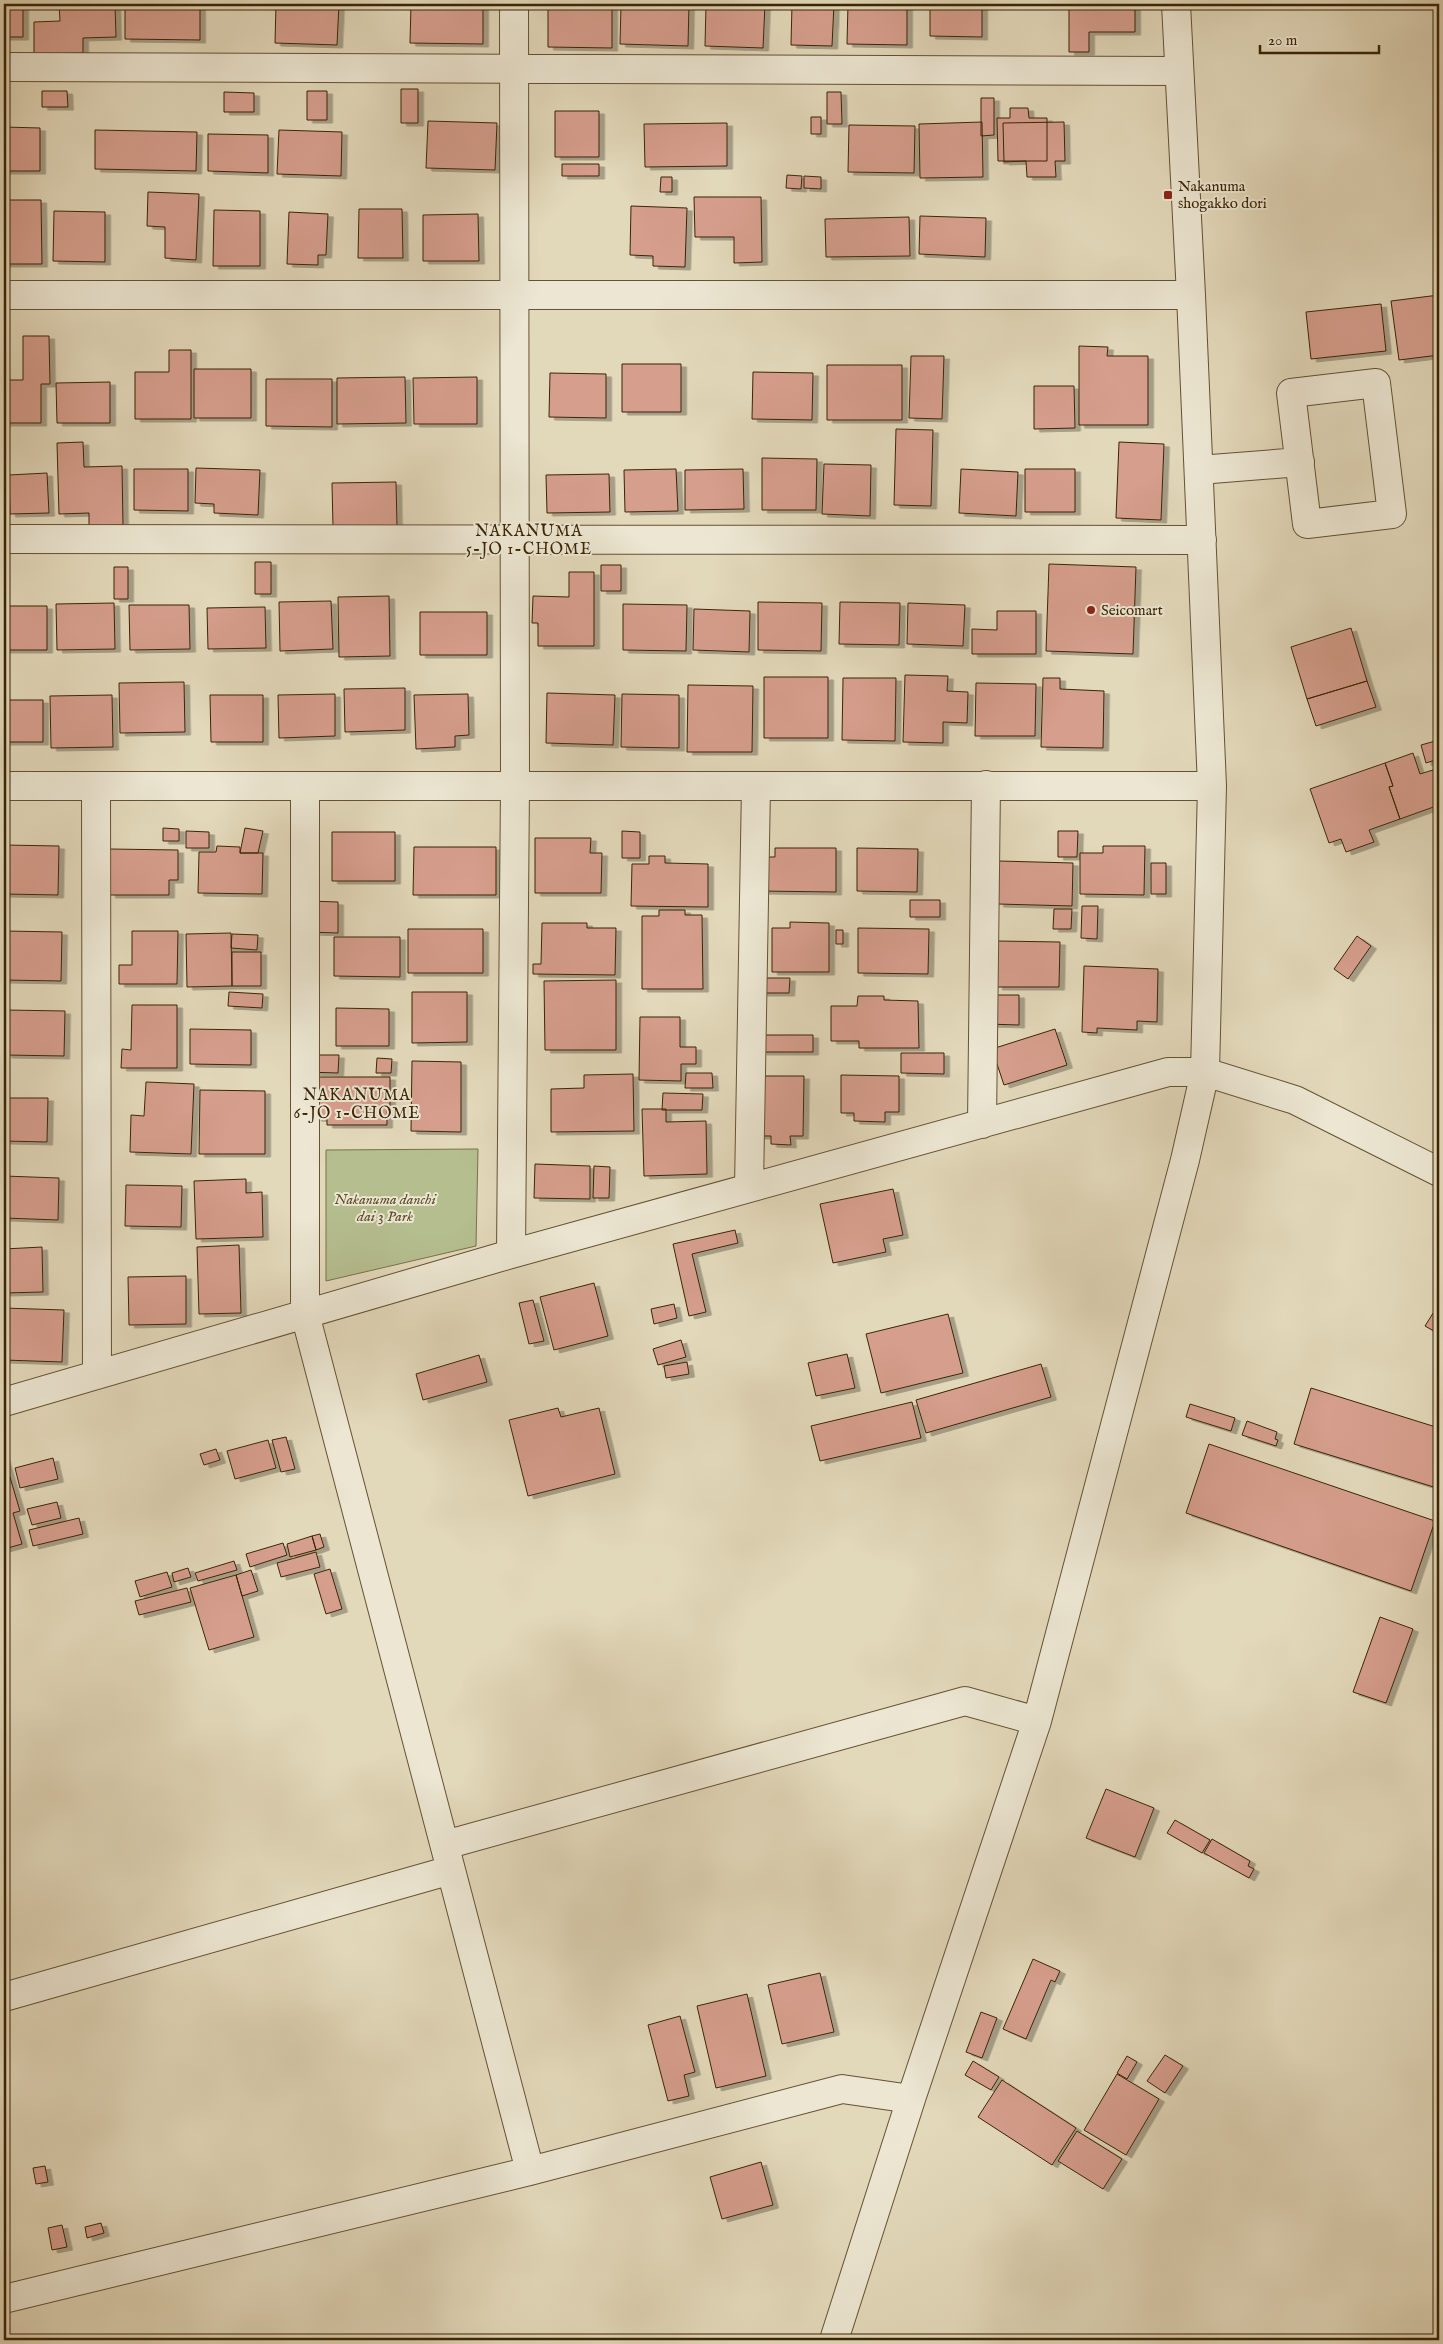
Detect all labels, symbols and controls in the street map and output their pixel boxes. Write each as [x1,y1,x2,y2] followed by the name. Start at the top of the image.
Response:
[1260,22,1379,54] scale bar
[1268,31,1298,50] text: 20 m
[1178,177,1267,213] place label: Nakanuma shogakko dori
[1162,189,1174,201] marker: Nakanuma shogakko dori
[466,522,592,560] district label: NAKANUMA 5-JO 1-CHOME
[1101,601,1163,620] place label: Seicomart
[1085,604,1097,616] marker: Seicomart
[294,1086,420,1124] district label: NAKANUMA 6-JO 1-CHOME
[334,1190,437,1226] park label: Nakanuma danchi dai 3 Park

